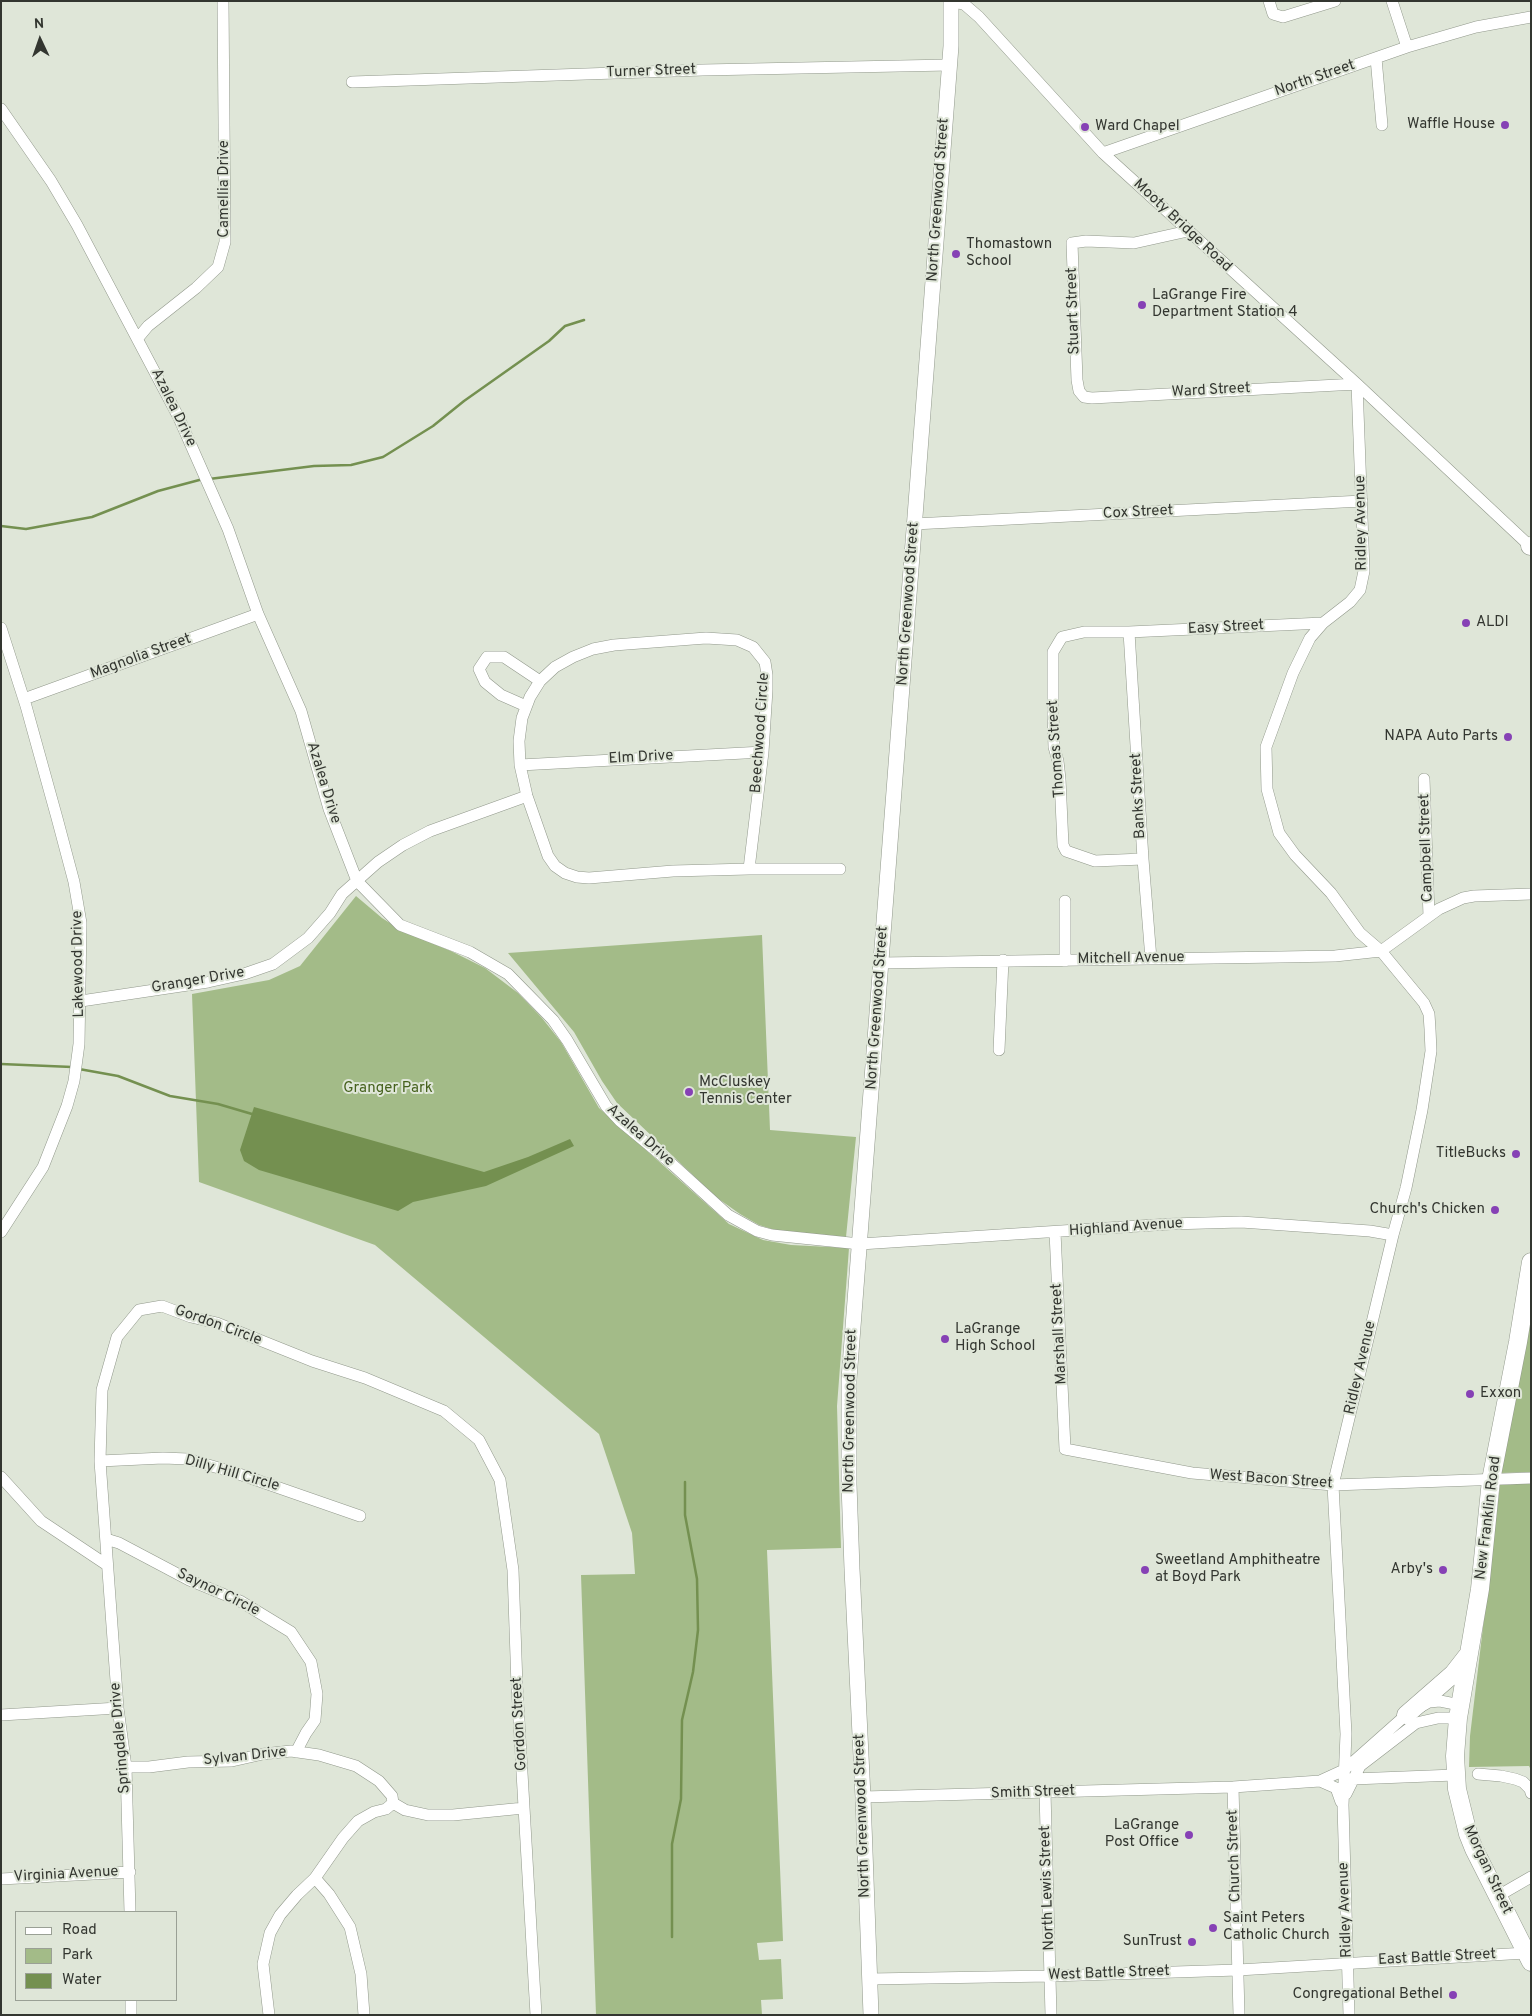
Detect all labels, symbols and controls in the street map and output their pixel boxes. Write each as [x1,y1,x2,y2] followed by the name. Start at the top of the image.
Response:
[15,15,65,65] north arrow
[34,16,45,33] text: N
[1273,57,1357,101] street label: North Street
[606,61,696,83] street label: Turner Street
[1407,116,1495,134] place label: Waffle House
[924,118,954,282] street label: North Greenwood Street
[1095,118,1180,136] place label: Ward Chapel
[1499,119,1511,131] marker: Waffle House
[1079,121,1091,133] marker: Ward Chapel
[216,140,234,238] street label: Camellia Drive
[1129,176,1235,276] street label: Mooty Bridge Road
[966,236,1052,271] place label: Thomastown School
[950,248,962,260] marker: Thomastown School
[1063,267,1085,355] street label: Stuart Street
[1152,287,1298,322] place label: LaGrange Fire Department Station 4
[1136,299,1148,311] marker: LaGrange Fire Department Station 4
[146,366,200,450] street label: Azalea Drive
[1171,380,1251,402] street label: Ward Street
[1352,475,1372,571] street label: Ridley Avenue
[1102,502,1174,524] street label: Cox Street
[894,522,924,686] street label: North Greenwood Street
[1476,614,1509,632] place label: ALDI
[1187,617,1265,639] street label: Easy Street
[1460,617,1472,629] marker: ALDI
[88,630,194,684] street label: Magnolia Street
[748,672,774,794] street label: Beechwood Circle
[1045,699,1069,799] street label: Thomas Street
[1384,728,1498,746] place label: NAPA Auto Parts
[1502,731,1514,743] marker: NAPA Auto Parts
[302,740,344,826] street label: Azalea Drive
[608,747,674,769] street label: Elm Drive
[1128,753,1150,839] street label: Banks Street
[1416,793,1438,903] street label: Campbell Street
[69,910,89,1018] street label: Lakewood Drive
[863,926,893,1090] street label: North Greenwood Street
[1077,949,1185,969] street label: Mitchell Avenue
[150,964,246,998] street label: Granger Drive
[699,1074,792,1109] place label: McCluskey Tennis Center
[343,1080,433,1098] park label: Granger Park
[683,1086,695,1098] marker: McCluskey Tennis Center
[603,1101,677,1171] street label: Azalea Drive
[1436,1145,1506,1163] place label: TitleBucks
[1510,1148,1522,1160] marker: TitleBucks
[1369,1201,1485,1219] place label: Church's Chicken
[1489,1204,1501,1216] marker: Church's Chicken
[1069,1215,1183,1241] street label: Highland Avenue
[1048,1283,1072,1385] street label: Marshall Street
[172,1302,264,1350] street label: Gordon Circle
[1341,1319,1381,1417] street label: Ridley Avenue
[955,1321,1036,1356] place label: LaGrange High School
[841,1329,861,1493] street label: North Greenwood Street
[939,1333,951,1345] marker: LaGrange High School
[1480,1385,1521,1403] place label: Exxon
[1464,1388,1476,1400] marker: Exxon
[183,1452,281,1496] street label: Dilly Hill Circle
[1472,1455,1506,1581] street label: New Franklin Road
[1209,1467,1333,1493] street label: West Bacon Street
[1155,1552,1320,1587] place label: Sweetland Amphitheatre at Boyd Park
[1391,1561,1433,1579] place label: Arby's
[1139,1564,1151,1576] marker: Sweetland Amphitheatre at Boyd Park
[1437,1564,1449,1576] marker: Arby's
[174,1565,262,1621] street label: Saynor Circle
[509,1677,531,1771] street label: Gordon Street
[107,1682,135,1794] street label: Springdale Drive
[851,1734,875,1898] street label: North Greenwood Street
[203,1744,287,1770] street label: Sylvan Drive
[991,1783,1075,1803] street label: Smith Street
[1224,1809,1246,1903] street label: Church Street
[1105,1817,1179,1852] place label: LaGrange Post Office
[1459,1823,1515,1917] street label: Morgan Street
[1037,1825,1059,1951] street label: North Lewis Street
[1183,1829,1195,1841] marker: LaGrange Post Office
[1335,1862,1357,1958] street label: Ridley Avenue
[13,1863,119,1887] street label: Virginia Avenue
[1223,1910,1330,1945] place label: Saint Peters Catholic Church
[15,1911,178,2001] legend
[62,1921,97,1940] text: Road
[1207,1922,1219,1934] marker: Saint Peters Catholic Church
[1123,1933,1182,1951] place label: SunTrust
[1186,1936,1198,1948] marker: SunTrust
[62,1946,93,1965] text: Park
[1378,1946,1496,1970] street label: East Battle Street
[1048,1963,1170,1985] street label: West Battle Street
[62,1971,101,1990] text: Water
[1292,1986,1443,2004] place label: Congregational Bethel
[1447,1989,1459,2001] marker: Congregational Bethel

